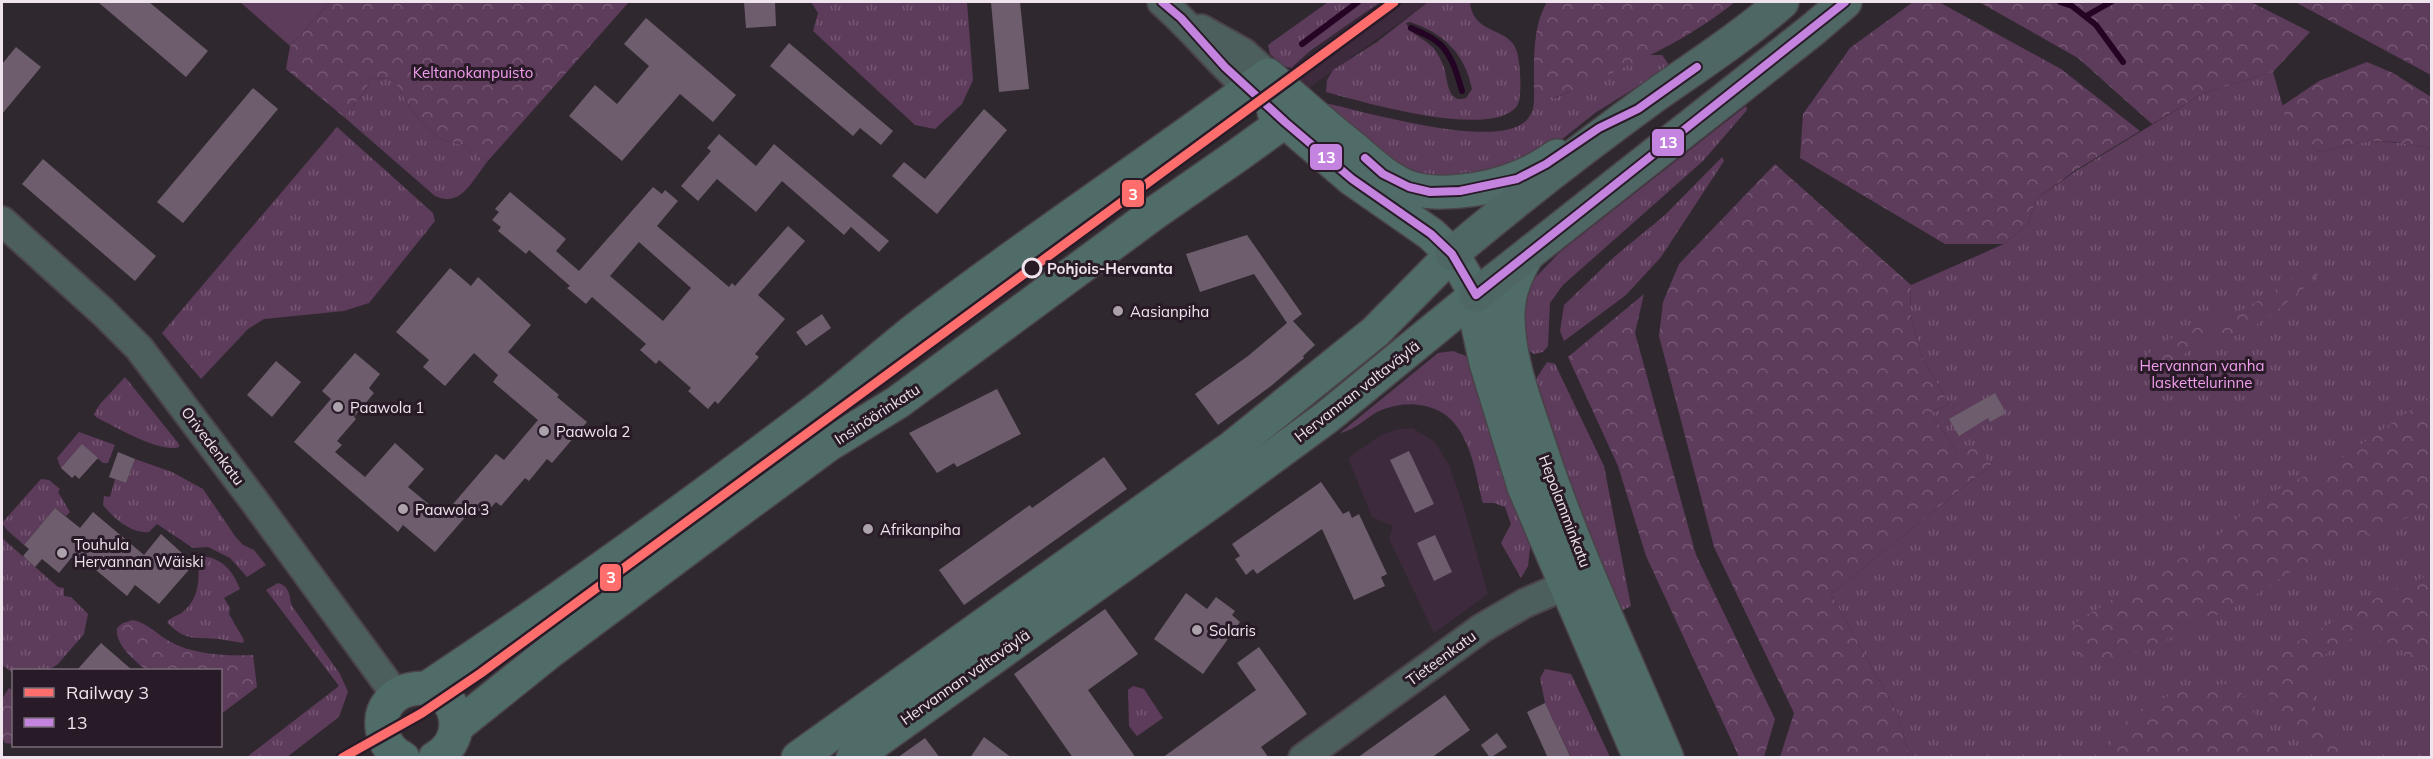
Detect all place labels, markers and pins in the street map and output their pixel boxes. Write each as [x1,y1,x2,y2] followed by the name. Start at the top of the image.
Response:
[1022,258,1042,278] marker: Pohjois-Hervanta
[1047,259,1173,278] place label: Pohjois-Hervanta
[1130,302,1209,321] place label: Aasianpiha
[1111,304,1125,318] marker: Aasianpiha
[350,398,424,417] place label: Paawola 1
[331,400,345,414] marker: Paawola 1
[556,422,630,441] place label: Paawola 2
[537,424,551,438] marker: Paawola 2
[415,500,489,519] place label: Paawola 3
[396,502,410,516] marker: Paawola 3
[880,520,961,539] place label: Afrikanpiha
[861,522,875,536] marker: Afrikanpiha
[74,535,204,571] place label: Touhula Hervannan Wäiski
[55,546,69,560] marker: Touhula Hervannan Wäiski
[1209,621,1256,640] place label: Solaris
[1190,623,1204,637] marker: Solaris

